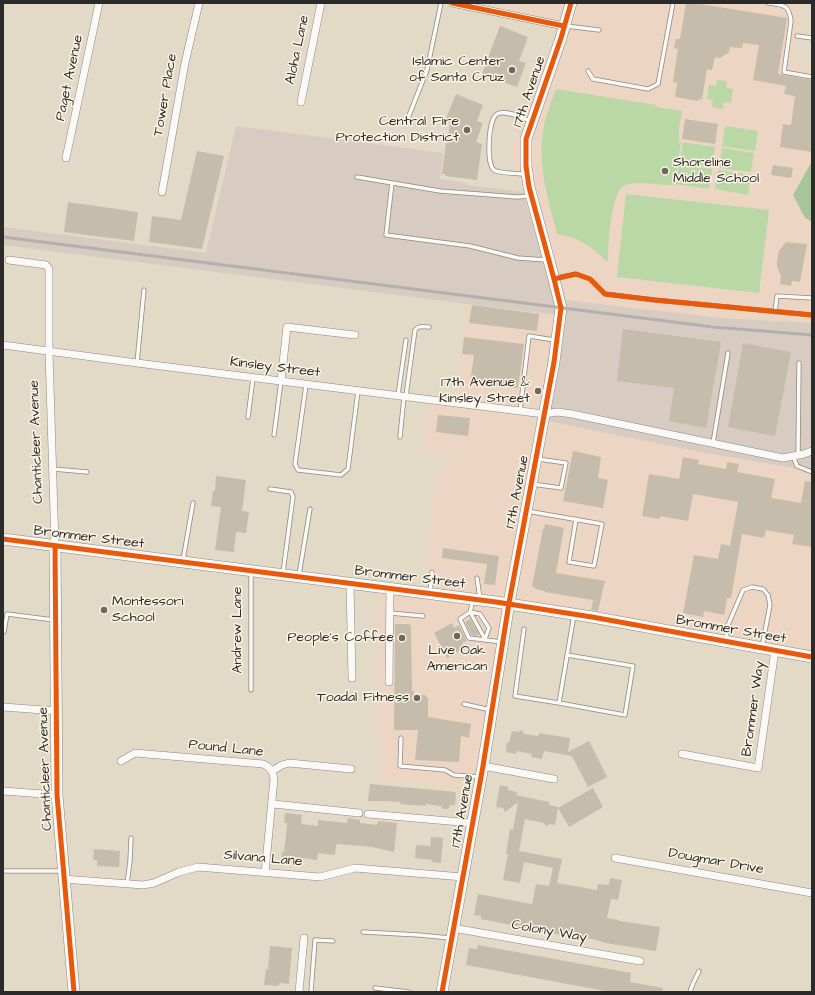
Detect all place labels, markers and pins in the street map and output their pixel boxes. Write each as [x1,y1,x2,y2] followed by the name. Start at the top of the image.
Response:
[409,54,504,86] place label: Islamic Center of Santa Cruz
[507,65,517,75] marker: Islamic Center of Santa Cruz
[336,114,459,146] place label: Central Fire Protection District
[462,125,472,135] marker: Central Fire Protection District
[673,155,759,188] place label: Shoreline Middle School
[660,166,670,176] marker: Shoreline Middle School
[439,375,530,408] place label: 17th Avenue & Kinsley Street
[533,386,543,396] marker: 17th Avenue & Kinsley Street
[112,594,183,626] place label: Montessori School
[99,605,109,615] marker: Montessori School
[288,630,394,646] place label: People's Coffee
[452,631,462,641] marker: Live Oak American
[397,633,407,643] marker: People's Coffee
[427,643,487,676] place label: Live Oak American
[317,690,409,706] place label: Toadal Fitness
[412,693,422,703] marker: Toadal Fitness

